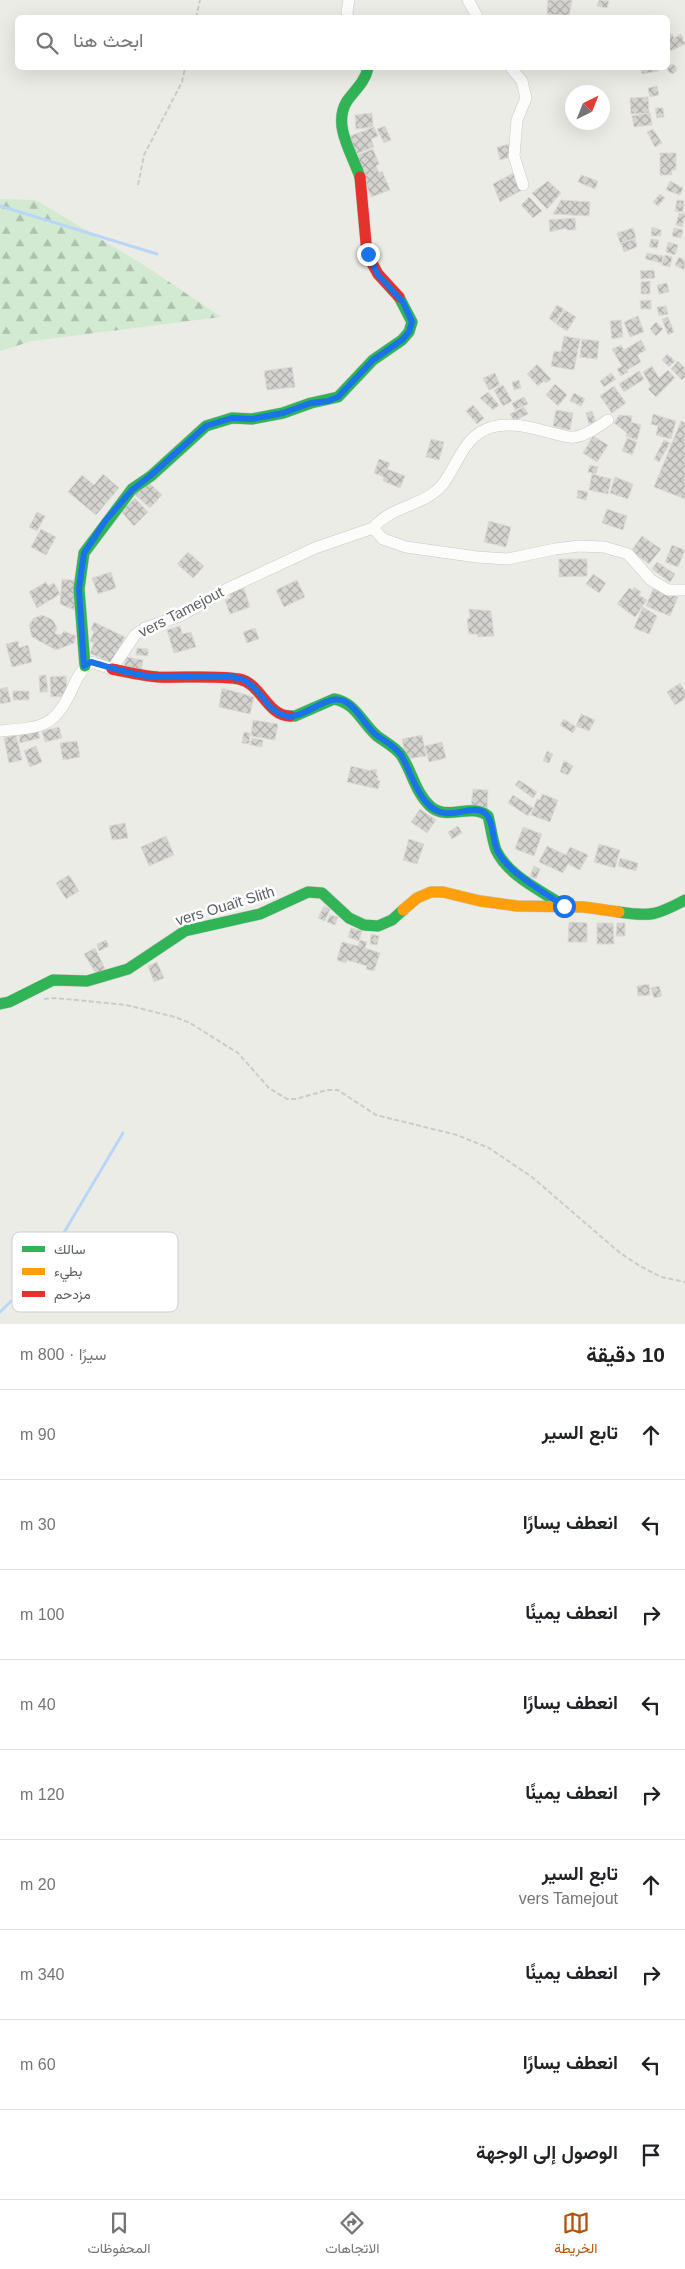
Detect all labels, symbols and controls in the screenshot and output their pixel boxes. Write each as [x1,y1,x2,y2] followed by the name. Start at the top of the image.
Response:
[15,15,670,70] search box
[33,29,61,57] icon: search
[73,30,143,51] text: ابحث هنا
[565,85,610,130] north arrow
[357,243,380,266] route end
[135,582,227,640] street label: vers Tamejout
[173,882,276,929] street label: vers Ouaït Slith
[553,895,576,918] route start
[12,1232,178,1312] legend
[54,1241,85,1257] text: سالك
[54,1263,82,1283] text: بطيء
[54,1286,91,1303] text: مزدحم
[586,1343,665,1366] text: 10 دقيقة
[20,1346,106,1363] text: سيرًا · 800 m
[637,1421,665,1449] icon: ahead
[542,1422,618,1443] text: تابع السير
[20,1426,56,1443] text: 90 m
[637,1511,665,1539] icon: left
[523,1512,618,1533] text: انعطف يسارًا
[20,1516,56,1533] text: 30 m
[637,1601,665,1629] icon: right
[525,1602,618,1623] text: انعطف يمينًا
[20,1606,64,1623] text: 100 m
[637,1691,665,1719] icon: left
[523,1692,618,1713] text: انعطف يسارًا
[20,1696,56,1713] text: 40 m
[637,1781,665,1809] icon: right
[525,1782,618,1803] text: انعطف يمينًا
[20,1786,64,1803] text: 120 m
[542,1863,618,1884] text: تابع السير
[637,1871,665,1899] icon: ahead
[20,1876,56,1893] text: 20 m
[519,1890,618,1907] text: vers Tamejout
[637,1961,665,1989] icon: right
[525,1962,618,1983] text: انعطف يمينًا
[20,1966,64,1983] text: 340 m
[637,2051,665,2079] icon: left
[523,2052,618,2073] text: انعطف يسارًا
[20,2056,56,2073] text: 60 m
[637,2141,665,2169] icon: arrive
[476,2142,618,2163] text: الوصول إلى الوجهة
[87,2209,150,2261] tab: المحفوظات
[325,2209,380,2261] tab: الاتجاهات
[554,2209,598,2261] tab: الخريطة

